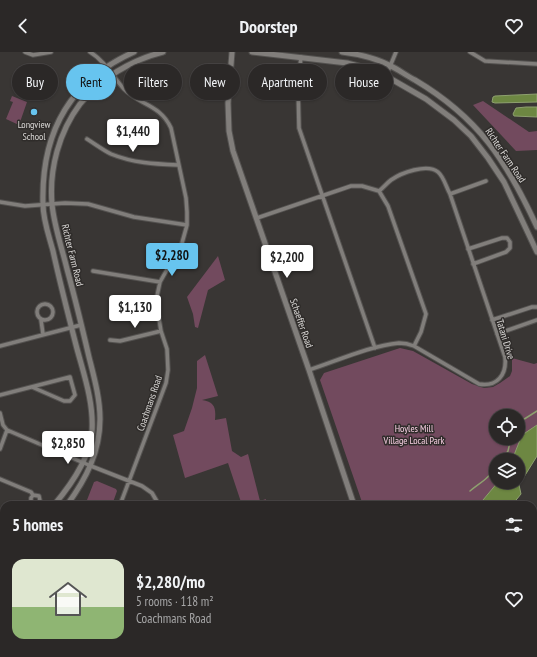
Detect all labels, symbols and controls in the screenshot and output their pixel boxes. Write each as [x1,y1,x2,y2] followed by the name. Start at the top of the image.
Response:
[12,15,34,37] icon: back
[239,15,298,38] text: Doorstep
[503,15,525,37] icon: heart
[12,64,58,100] chip: Buy
[66,64,116,100] chip: Rent
[124,64,182,100] chip: Filters
[190,64,240,100] chip: New
[248,64,327,100] chip: Apartment
[335,64,393,100] chip: House
[29,107,39,117] marker: Longview School
[18,118,50,143] place label: Longview School
[100,119,166,153] pin: $1,440
[116,123,150,140] text: $1,440
[483,125,529,185] street label: Richter Farm Road
[59,223,86,287] street label: Richter Farm Road
[139,243,205,277] pin: $2,280
[254,245,320,279] pin: $2,200
[155,247,189,264] text: $2,280
[270,249,304,266] text: $2,200
[102,295,168,329] pin: $1,130
[287,297,316,350] street label: Schaeffer Road
[118,299,152,316] text: $1,130
[493,318,518,361] street label: Tatani Drive
[134,374,165,433] street label: Coachmans Road
[489,409,525,489] map controls
[489,409,525,445] button: locate
[383,422,445,447] park label: Hoyles Mill Village Local Park
[35,431,101,465] pin: $2,850
[51,435,85,452] text: $2,850
[489,453,525,489] button: layers
[12,514,63,536] text: 5 homes
[503,514,525,536] icon: filters
[136,571,205,593] text: $2,280/mo
[44,575,92,623] icon: home
[503,588,525,610] icon: heart
[136,593,214,610] text: 5 rooms · 118 m²
[136,610,211,627] text: Coachmans Road

